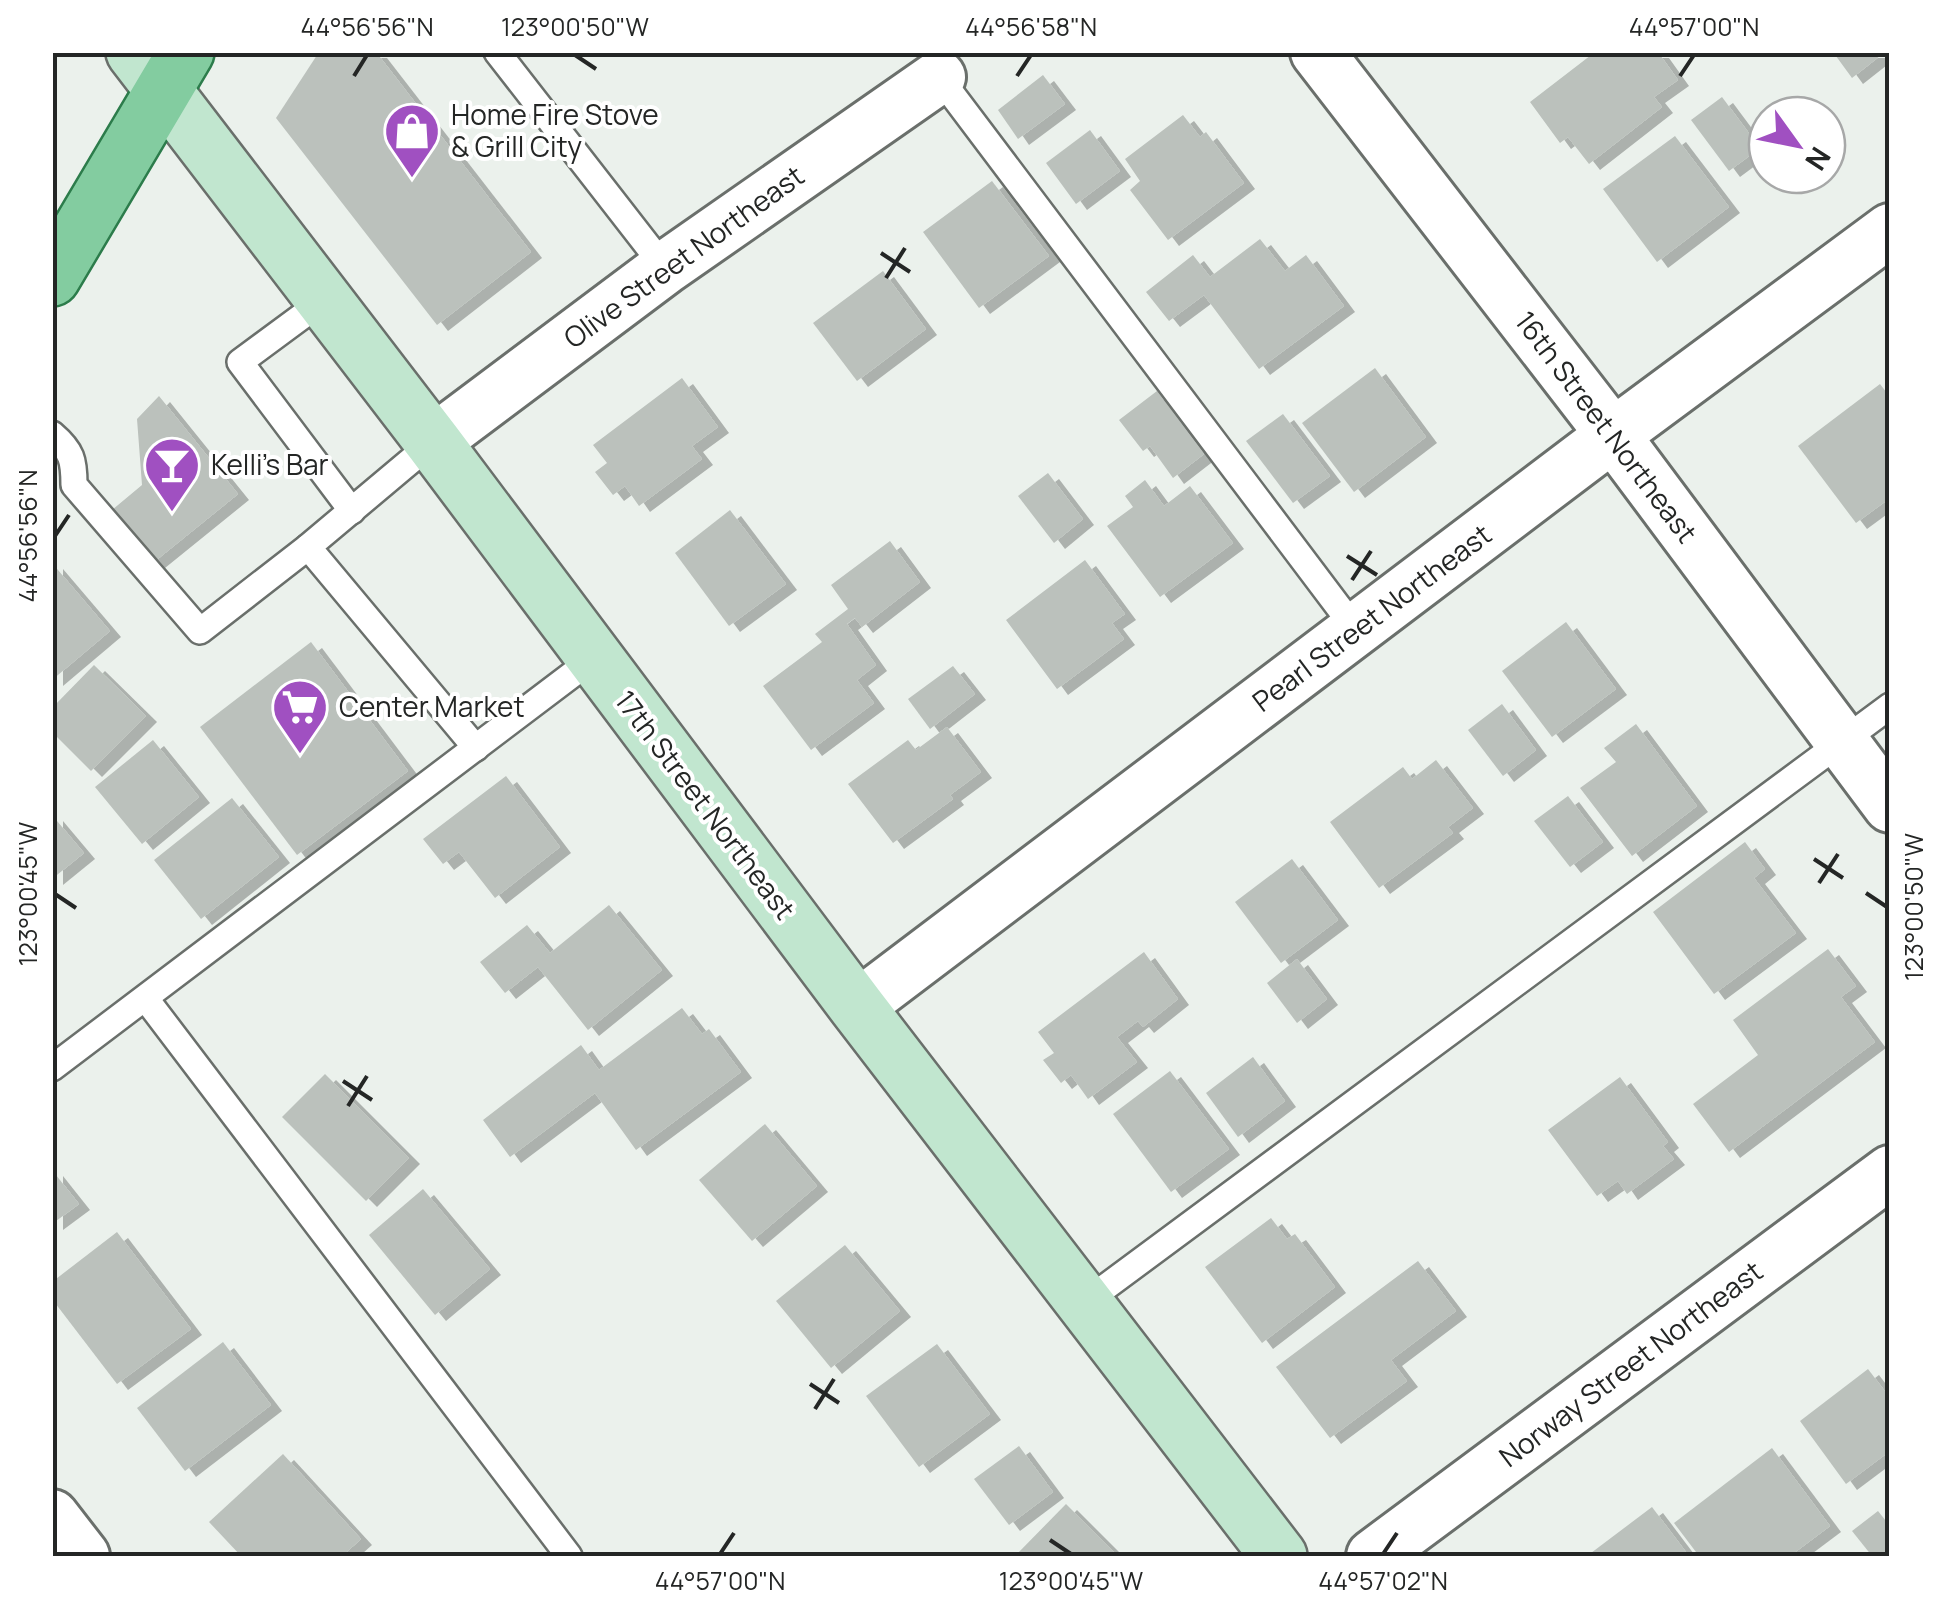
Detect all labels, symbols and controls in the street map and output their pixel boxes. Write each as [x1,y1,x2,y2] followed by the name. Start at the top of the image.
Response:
[300,9,434,44] text: 44°56'56"N
[501,9,649,44] text: 123°00'50"W
[965,9,1097,44] text: 44°56'58"N
[1629,9,1759,44] text: 44°57'00"N
[451,95,659,165] place label: Home Fire Stove & Grill City
[1747,95,1847,195] north arrow
[382,101,442,180] shop icon: Home Fire Stove & Grill City
[1797,140,1840,178] text: N
[556,156,811,356] street label: Olive Street Northeast
[1507,303,1706,550] street label: 16th Street Northeast
[142,435,202,514] bar icon: Kelli's Bar
[211,445,329,483] place label: Kelli's Bar
[10,469,45,603] text: 44°56'56"N
[1244,515,1499,720] street label: Pearl Street Northeast
[270,677,330,756] supermarket icon: Center Market
[607,682,804,927] street label: 17th Street Northeast
[339,687,525,725] place label: Center Market
[10,822,45,966] text: 123°00'45"W
[1896,833,1931,981] text: 123°00'50"W
[1491,1252,1770,1475] street label: Norway Street Northeast
[655,1563,785,1598] text: 44°57'00"N
[999,1563,1143,1598] text: 123°00'45"W
[1318,1563,1448,1598] text: 44°57'02"N

